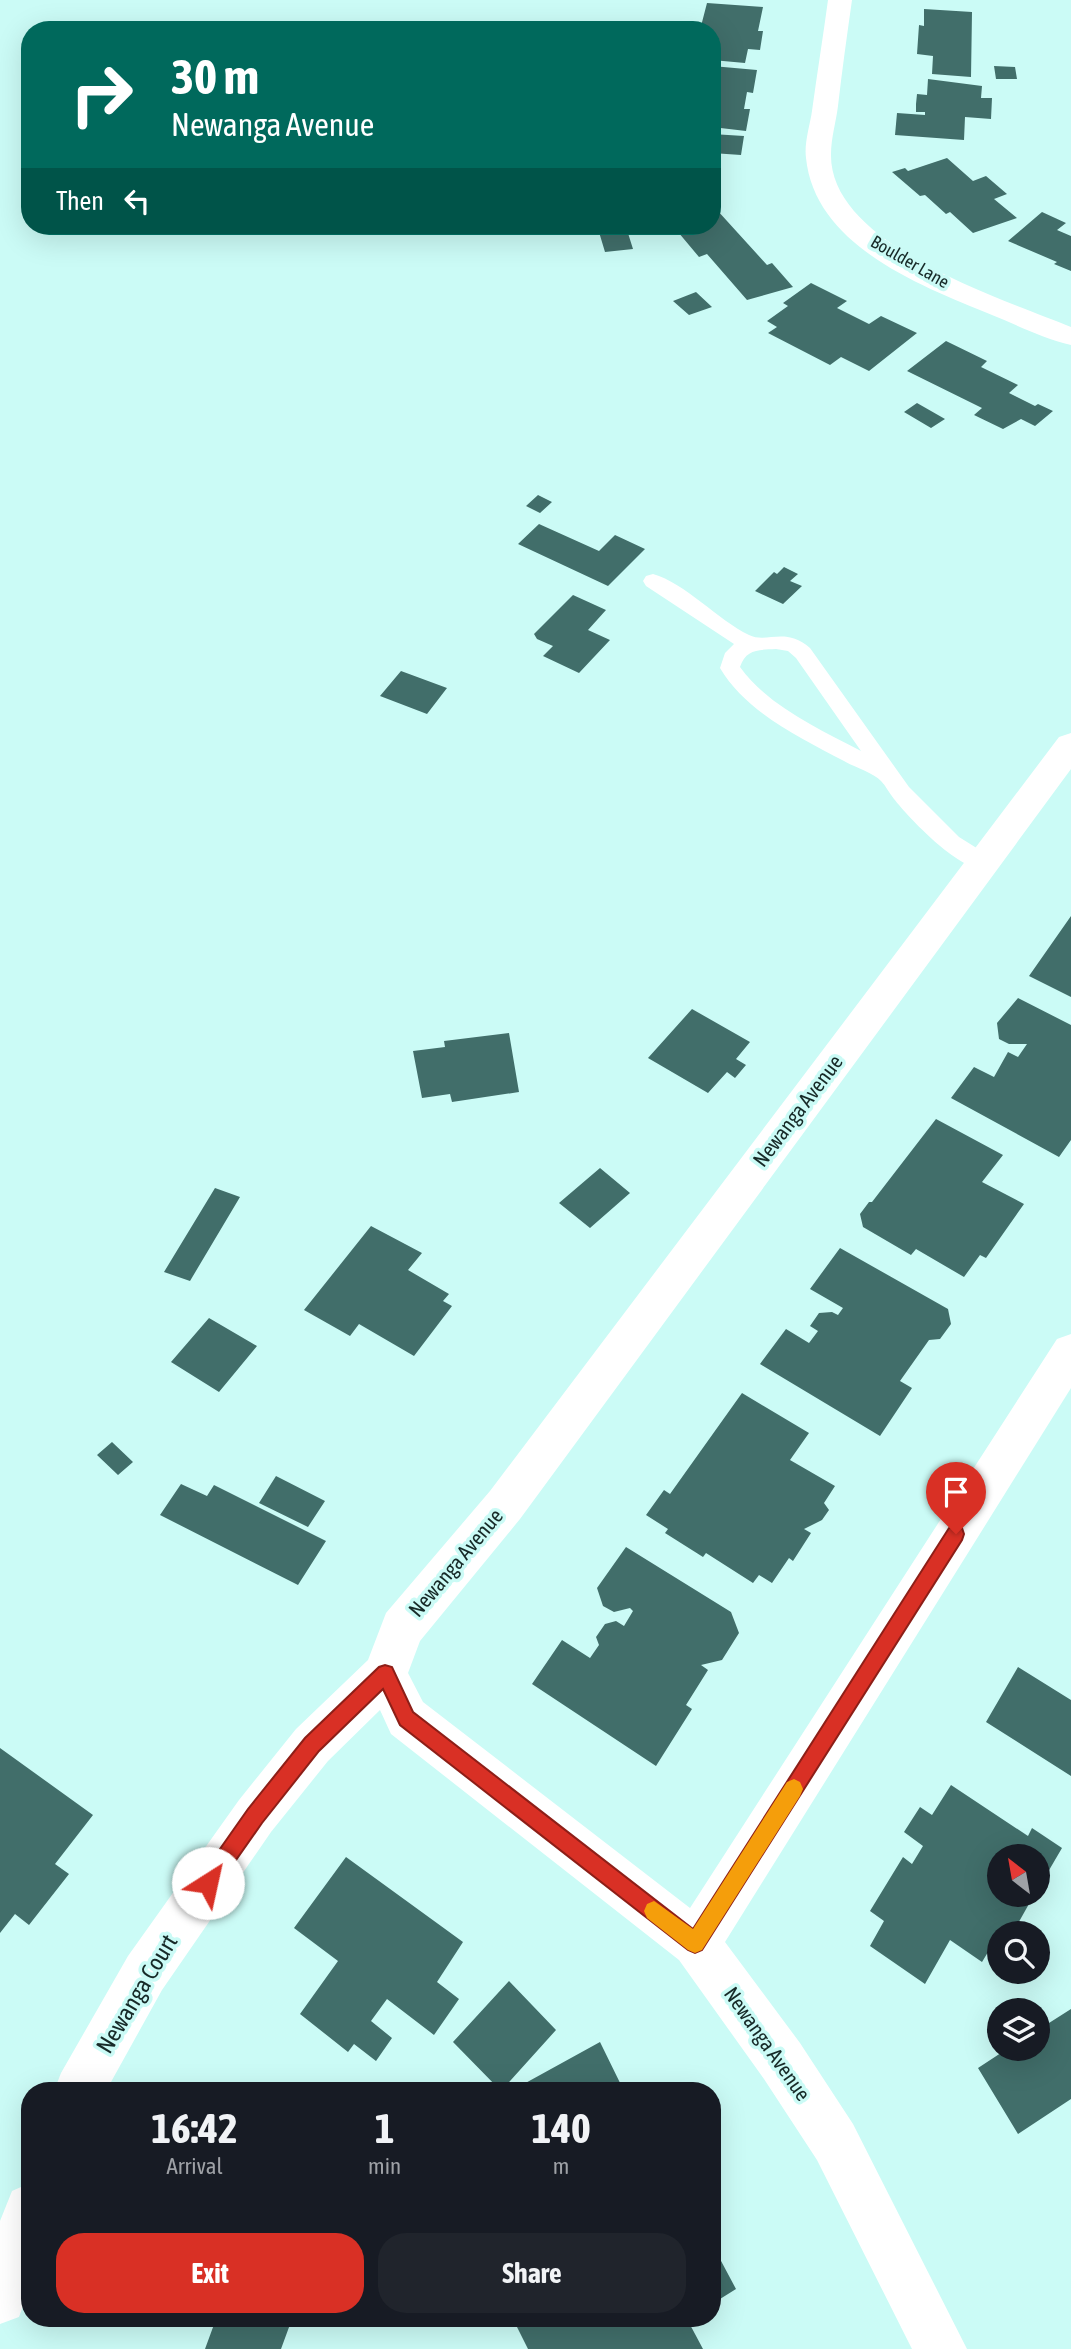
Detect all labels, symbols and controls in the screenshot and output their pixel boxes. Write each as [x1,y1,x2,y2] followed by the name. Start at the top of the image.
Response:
[171,48,259,104] text: 30 m
[56,49,147,140] icon: right
[171,106,374,143] text: Newanga Avenue
[118,182,156,220] icon: left
[56,186,104,216] text: Then
[867,231,953,292] street label: Boulder Lane
[747,1050,847,1171] street label: Newanga Avenue
[926,1462,986,1534] pin
[937,1473,975,1511] icon: arrive
[403,1504,507,1621] street label: Newanga Avenue
[987,1844,1050,1908] north arrow
[987,1844,1050,2061] map controls
[171,1846,245,1920] position arrow
[987,1921,1050,1984] button: search
[91,1930,183,2058] street label: Newanga Court
[720,1982,816,2105] street label: Newanga Avenue
[987,1998,1050,2061] button: layers
[151,2104,238,2152] text: 16:42
[375,2104,394,2152] text: 1
[531,2104,591,2152] text: 140
[166,2153,223,2179] text: Arrival
[368,2153,401,2179] text: min
[553,2153,569,2179] text: m
[56,2233,364,2313] button: Exit
[378,2233,686,2313] button: Share

